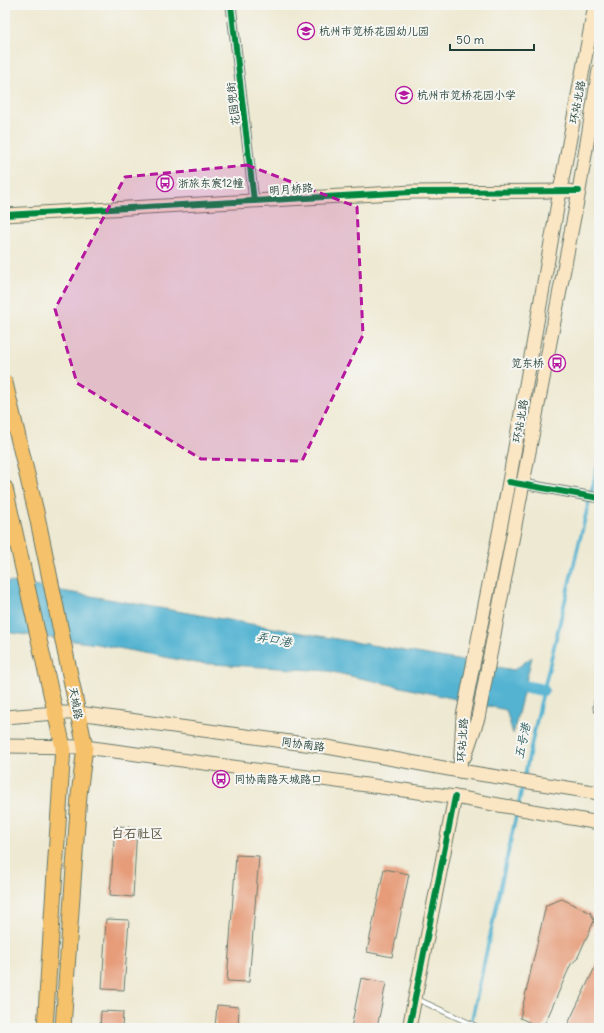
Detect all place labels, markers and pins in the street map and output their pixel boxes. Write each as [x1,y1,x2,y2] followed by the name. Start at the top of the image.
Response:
[296,21,316,41] school or university icon: 杭州市笕桥花园幼儿园
[319,24,429,38] place label: 杭州市笕桥花园幼儿园
[394,85,414,105] school or university icon: 杭州市笕桥花园小学
[417,88,516,102] place label: 杭州市笕桥花园小学
[155,173,175,193] bus stop icon: 浙旅东宸12幢
[178,176,244,190] place label: 浙旅东宸12幢
[547,353,567,373] bus stop icon: 笕东桥
[511,356,544,370] place label: 笕东桥
[211,769,231,789] bus stop icon: 同协南路天城路口
[234,772,322,786] place label: 同协南路天城路口

